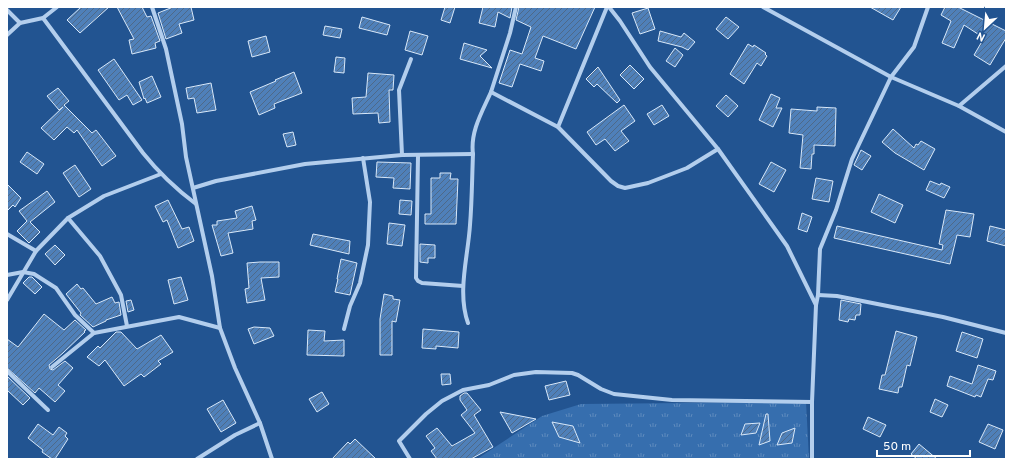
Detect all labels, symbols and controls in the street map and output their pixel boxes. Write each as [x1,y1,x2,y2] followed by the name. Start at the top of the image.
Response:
[965,8,1005,48] north arrow
[974,28,988,44] text: N
[877,432,970,458] scale bar
[883,439,911,455] text: 50 m

